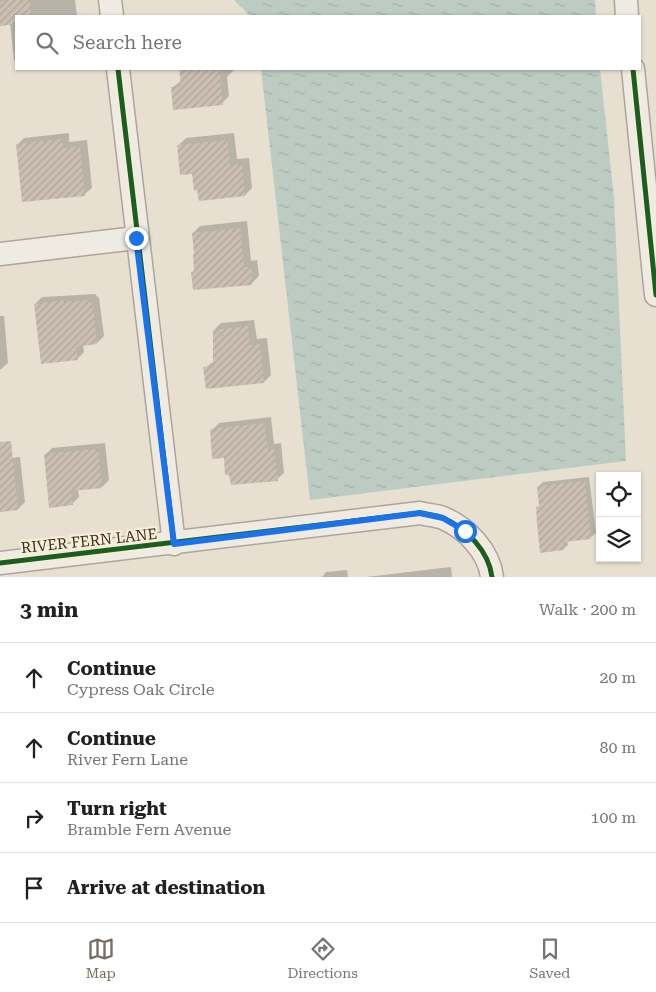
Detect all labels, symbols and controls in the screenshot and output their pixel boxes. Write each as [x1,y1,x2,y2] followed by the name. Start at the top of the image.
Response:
[15,15,641,70] search box
[33,29,61,57] icon: search
[73,31,182,54] text: Search here
[125,227,148,250] route end
[596,472,641,562] map controls
[596,472,641,517] button: locate
[596,517,641,562] button: layers
[454,520,477,543] route start
[20,525,158,557] street label: RIVER FERN LANE
[20,598,78,622] text: 3 min
[539,600,636,619] text: Walk · 200 m
[67,657,156,680] text: Continue
[20,664,48,692] icon: ahead
[599,668,636,687] text: 20 m
[67,680,214,699] text: Cypress Oak Circle
[67,727,156,750] text: Continue
[20,734,48,762] icon: ahead
[599,738,636,757] text: 80 m
[67,750,188,769] text: River Fern Lane
[67,797,167,820] text: Turn right
[20,804,48,832] icon: right
[590,808,636,827] text: 100 m
[67,820,231,839] text: Bramble Fern Avenue
[20,874,48,902] icon: arrive
[67,876,265,899] text: Arrive at destination
[86,935,116,981] tab: Map
[287,935,358,981] tab: Directions
[530,935,570,981] tab: Saved

